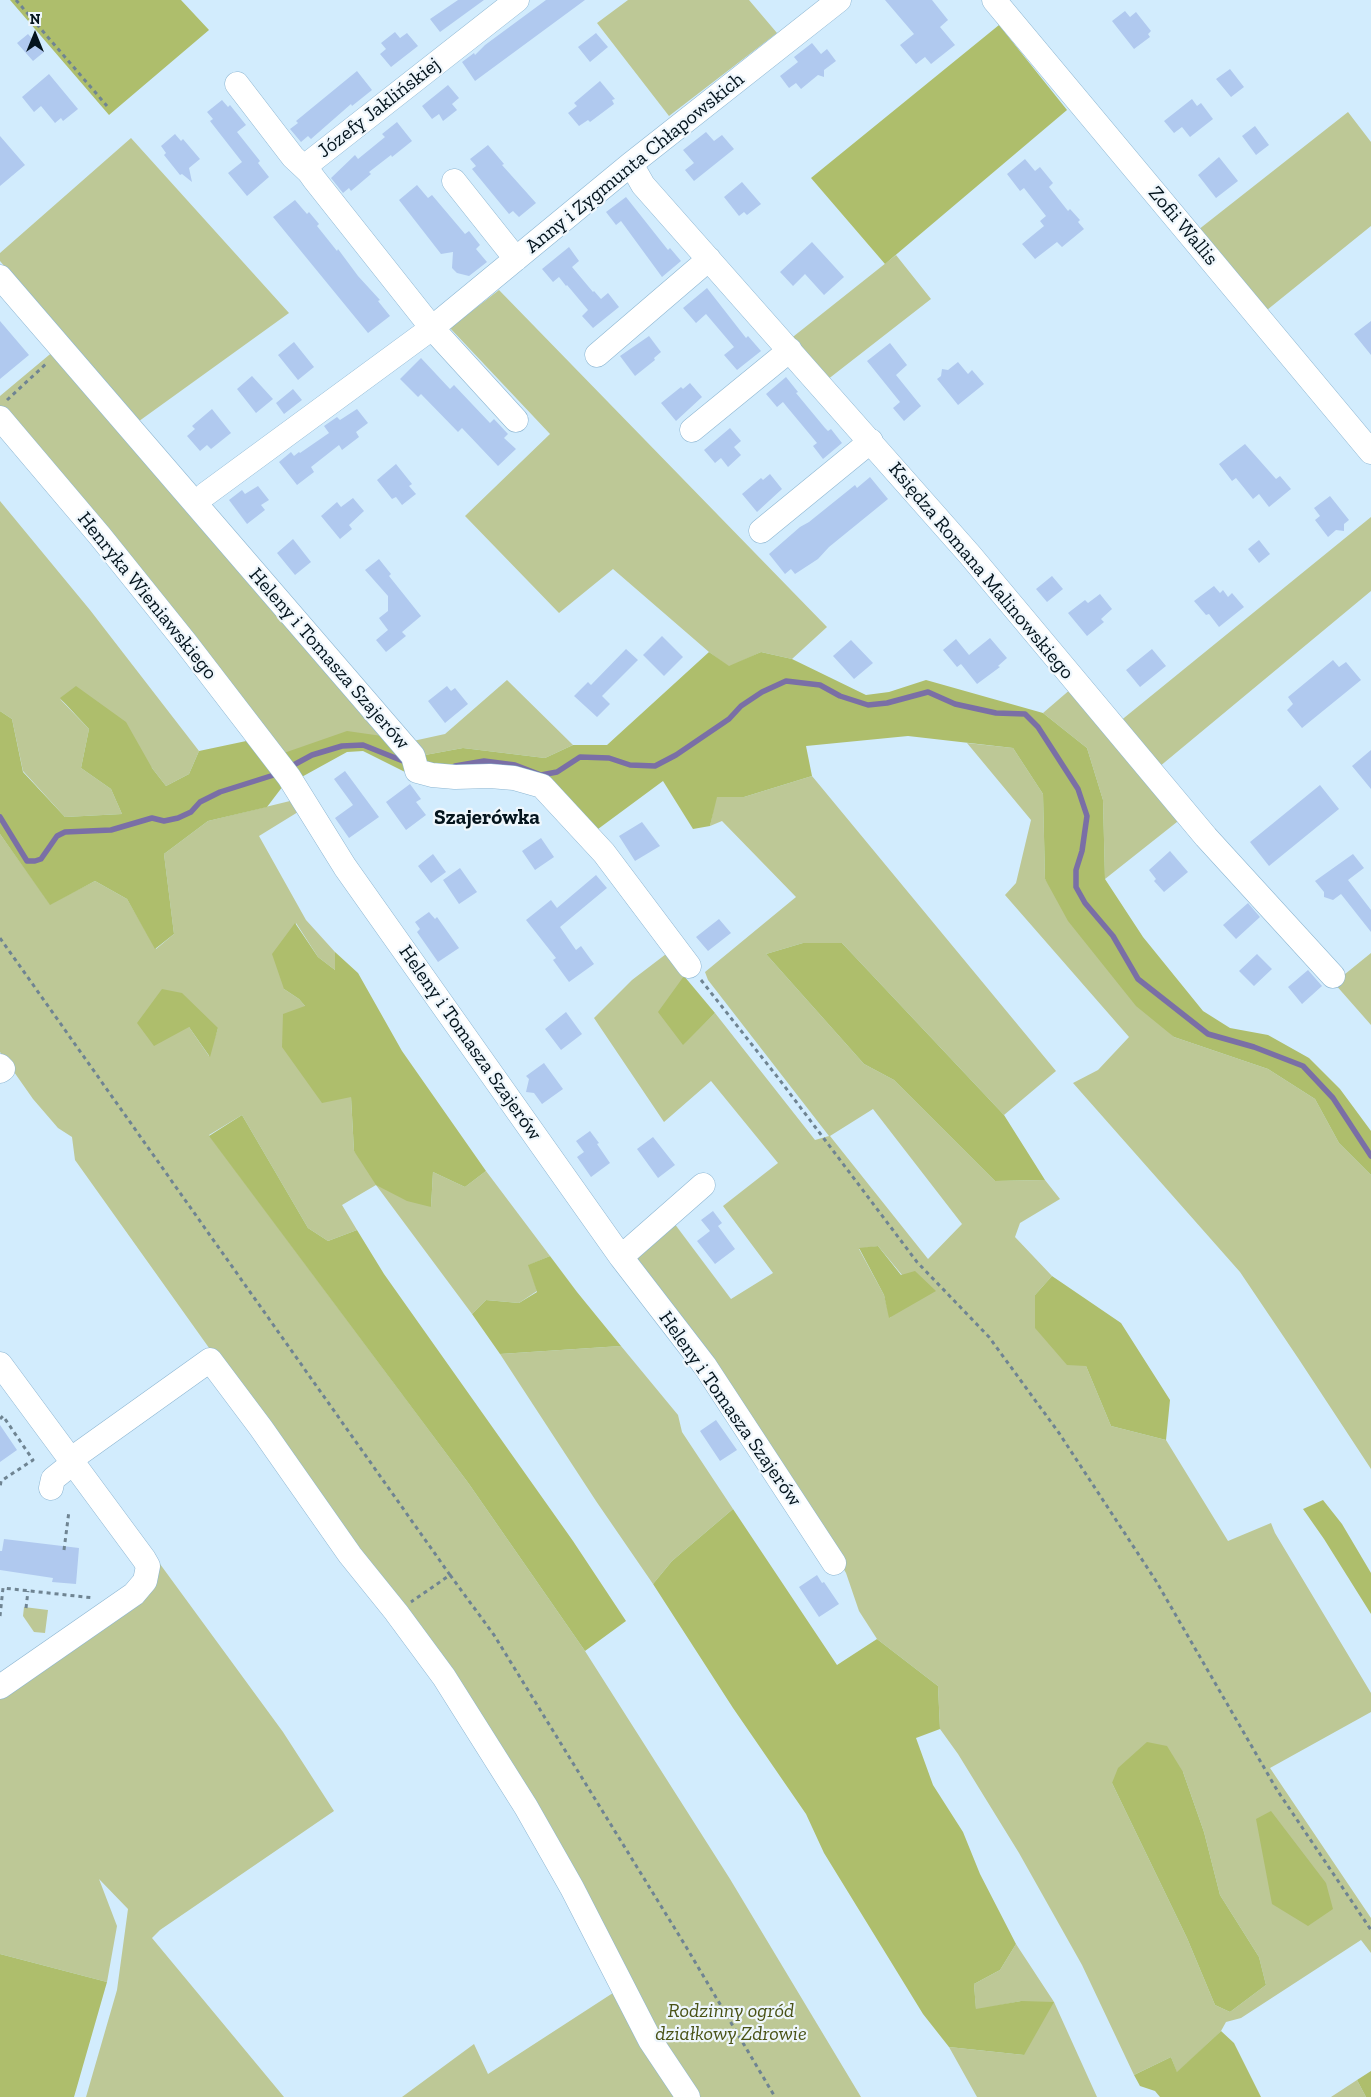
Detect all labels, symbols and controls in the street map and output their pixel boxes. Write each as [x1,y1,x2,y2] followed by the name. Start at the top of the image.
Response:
[10,10,60,60] north arrow
[30,11,40,28] text: N
[313,53,445,163] street label: Józefy Jaklińskiej
[521,67,749,259] street label: Anny i Zygmunta Chłapowskich
[1143,182,1223,270] street label: Zofii Wallis
[883,458,1079,684] street label: Księdza Romana Malinowskiego
[72,507,222,685] street label: Henryka Wieniawskiego
[244,563,414,755] street label: Heleny i Tomasza Szajerów
[434,805,540,831] district label: Szajerówka
[393,941,547,1145] street label: Heleny i Tomasza Szajerów
[653,1307,807,1511] street label: Heleny i Tomasza Szajerów
[655,1999,807,2046] park label: Rodzinny ogród działkowy Zdrowie

